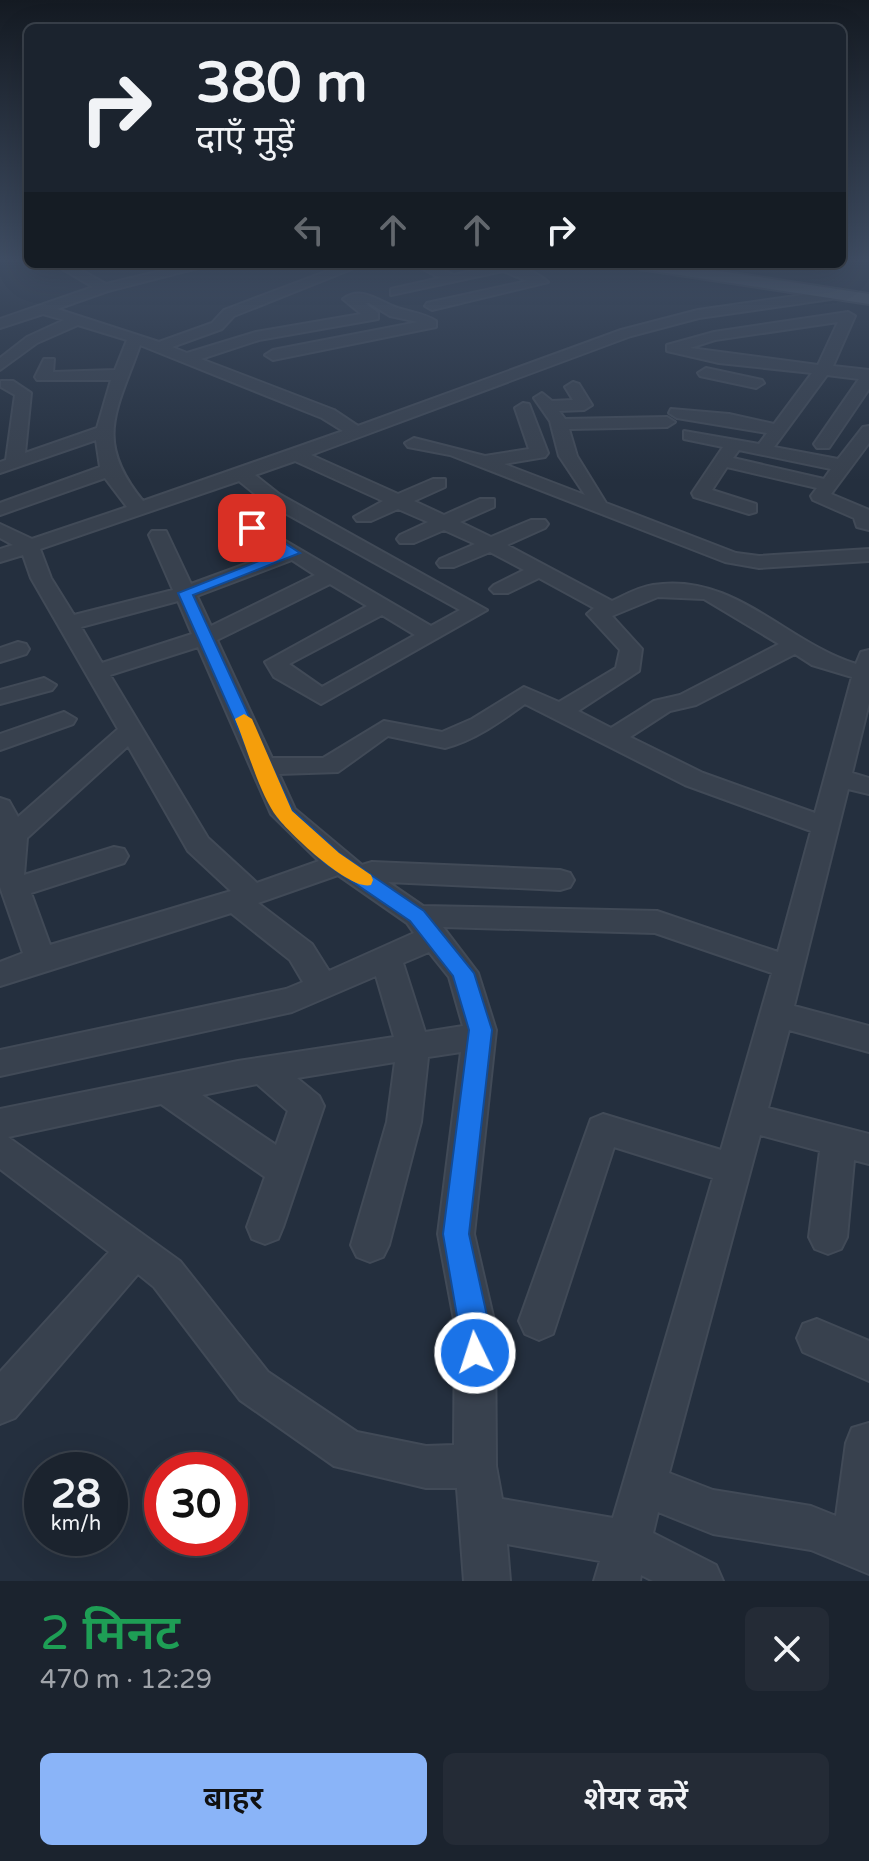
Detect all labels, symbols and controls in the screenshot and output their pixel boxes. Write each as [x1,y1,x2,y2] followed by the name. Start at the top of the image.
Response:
[196,50,367,117] text: 380 m
[64,56,168,160] icon: right
[196,118,295,161] text: दाएँ मुड़ें
[287,208,331,252] icon: left
[371,208,415,252] icon: ahead
[455,208,499,252] icon: ahead
[539,208,583,252] icon: right
[218,494,286,562] pin
[230,506,274,550] icon: arrive
[433,1311,517,1395] position arrow
[144,1452,248,1556] speed limit sign: 30
[51,1470,101,1518] text: 28
[51,1512,101,1536] text: km/h
[40,1605,180,1663] text: 2 मिनट
[745,1607,829,1691] button: close
[40,1664,212,1695] text: 470 m · 12:29
[40,1753,427,1845] button: बाहर
[443,1753,829,1845] button: शेयर करें

